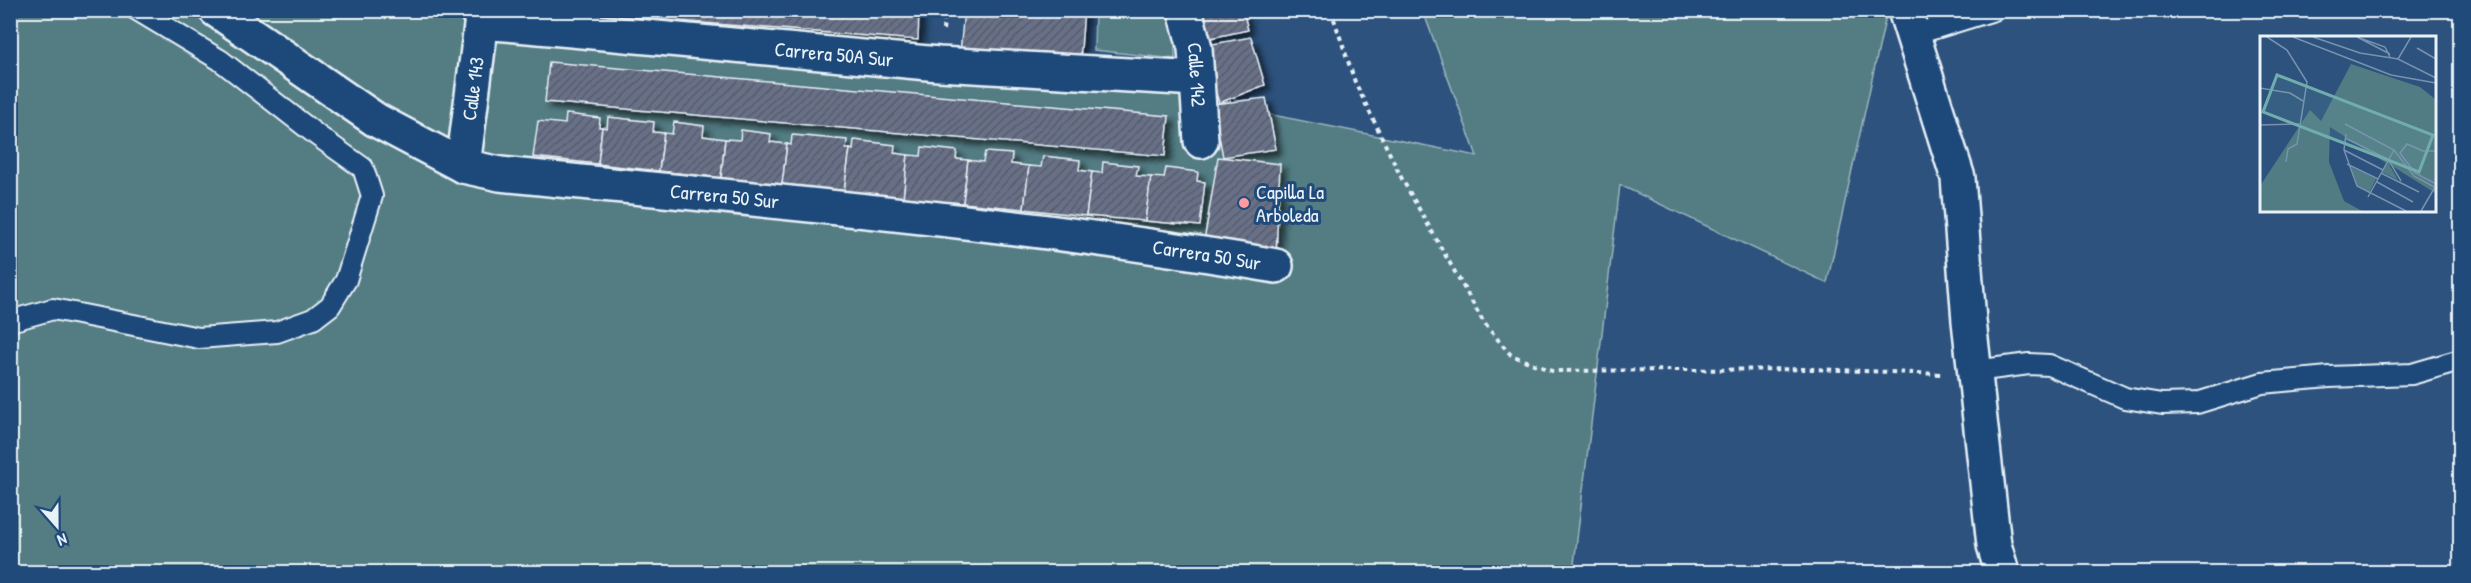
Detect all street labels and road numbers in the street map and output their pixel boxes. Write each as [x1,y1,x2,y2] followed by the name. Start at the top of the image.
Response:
[773,35,895,73] street label: Carrera 50A Sur
[1182,42,1213,108] street label: Calle 142
[455,55,490,122] street label: Calle 143
[669,177,781,215] street label: Carrera 50 Sur
[1151,233,1263,276] street label: Carrera 50 Sur

